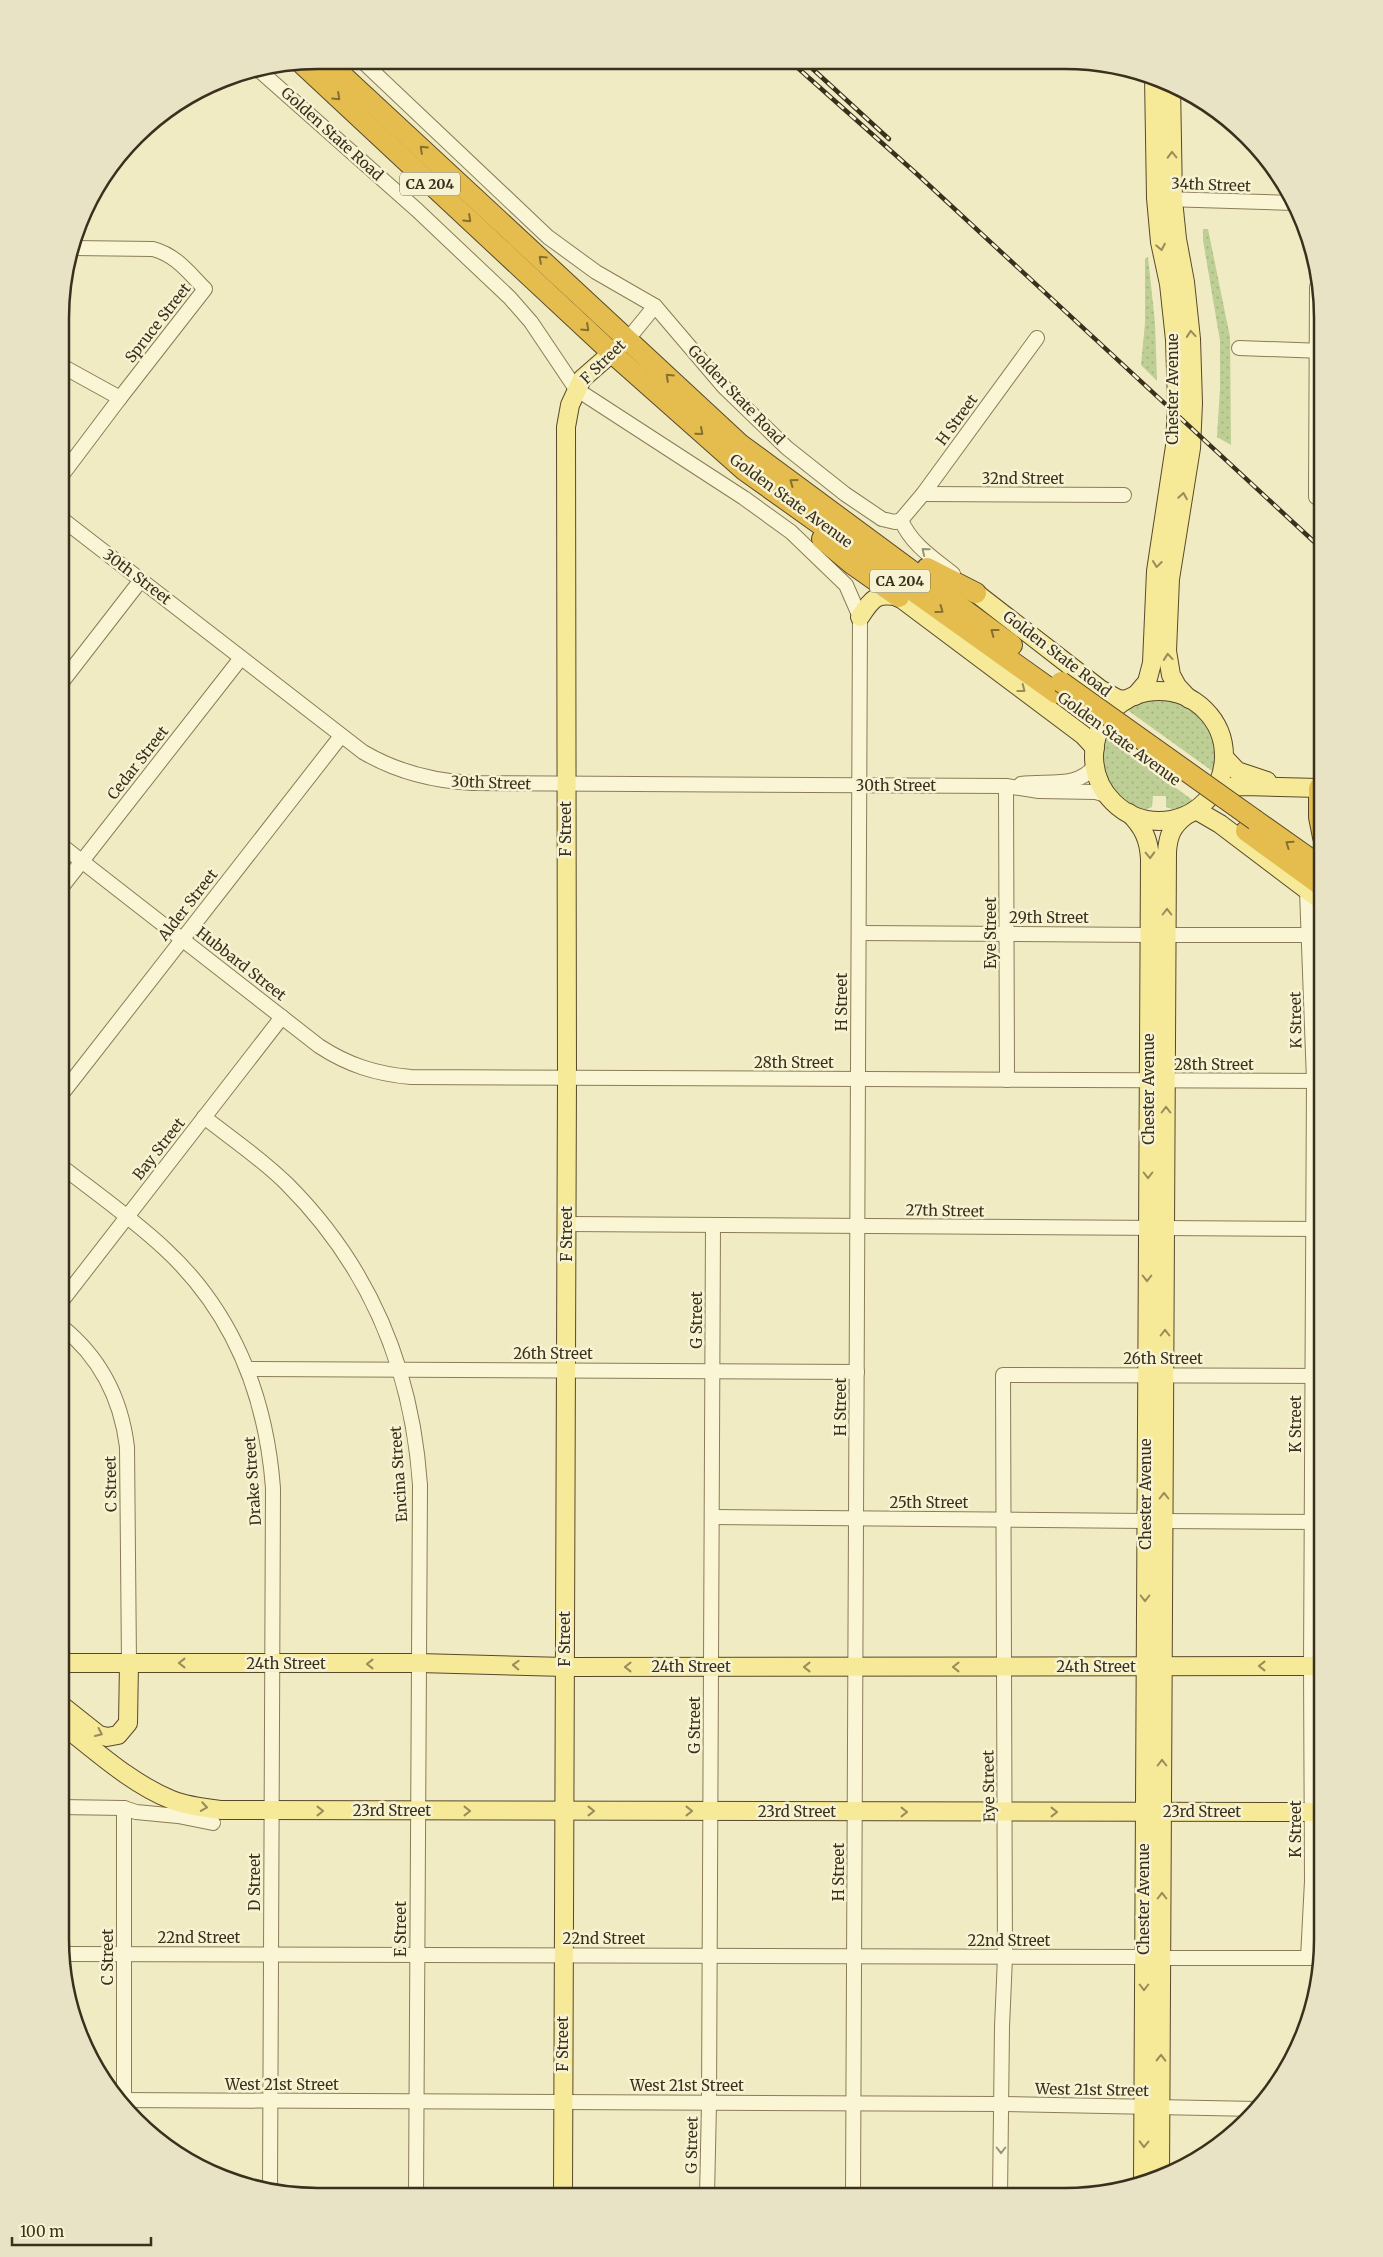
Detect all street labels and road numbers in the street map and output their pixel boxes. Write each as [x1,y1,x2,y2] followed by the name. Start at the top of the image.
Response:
[277,83,387,185] street label: Golden State Road
[400,172,460,195] road number: CA 204
[1171,174,1251,195] street label: 34th Street
[121,279,195,366] street label: Spruce Street
[1163,333,1182,445] street label: Chester Avenue
[576,335,629,388] street label: F Street
[684,341,789,448] street label: Golden State Road
[932,390,982,449] street label: H Street
[726,450,857,552] street label: Golden State Avenue
[982,469,1064,488] street label: 32nd Street
[100,545,175,608] street label: 30th Street
[870,570,930,592] road number: CA 204
[999,607,1115,701] street label: Golden State Road
[1054,688,1185,790] street label: Golden State Avenue
[103,722,172,803] street label: Cedar Street
[451,772,532,793] street label: 30th Street
[856,776,936,795] street label: 30th Street
[556,801,575,857] street label: F Street
[153,865,222,945] street label: Alder Street
[981,897,1000,969] street label: Eye Street
[1009,908,1089,927] street label: 29th Street
[193,923,290,1005] street label: Hubbard Street
[832,973,851,1031] street label: H Street
[1285,991,1305,1049] street label: K Street
[1139,1033,1158,1145] street label: Chester Avenue
[754,1053,834,1072] street label: 28th Street
[1174,1055,1254,1074] street label: 28th Street
[129,1114,189,1183] street label: Bay Street
[905,1200,985,1221] street label: 27th Street
[557,1206,576,1262] street label: F Street
[687,1291,706,1349] street label: G Street
[513,1344,593,1363] street label: 26th Street
[1123,1349,1203,1368] street label: 26th Street
[831,1378,850,1436] street label: H Street
[1286,1395,1305,1453] street label: K Street
[386,1425,411,1523] street label: Encina Street
[240,1436,265,1526] street label: Drake Street
[1136,1438,1155,1550] street label: Chester Avenue
[101,1456,120,1512] street label: C Street
[890,1493,969,1512] street label: 25th Street
[555,1611,574,1667] street label: F Street
[246,1654,326,1673] street label: 24th Street
[651,1657,731,1676] street label: 24th Street
[1056,1657,1136,1676] street label: 24th Street
[685,1696,704,1754] street label: G Street
[978,1750,999,1822] street label: Eye Street
[1286,1800,1305,1858] street label: K Street
[353,1801,431,1820] street label: 23rd Street
[758,1802,836,1821] street label: 23rd Street
[1163,1802,1241,1821] street label: 23rd Street
[829,1843,848,1901] street label: H Street
[1134,1843,1153,1955] street label: Chester Avenue
[245,1853,264,1911] street label: D Street
[391,1901,410,1957] street label: E Street
[158,1928,241,1947] street label: 22nd Street
[98,1929,117,1985] street label: C Street
[563,1929,646,1948] street label: 22nd Street
[968,1931,1051,1950] street label: 22nd Street
[553,2016,572,2072] street label: F Street
[224,2075,339,2094] street label: West 21st Street
[629,2076,744,2095] street label: West 21st Street
[1034,2079,1149,2100] street label: West 21st Street
[682,2116,702,2174] street label: G Street

